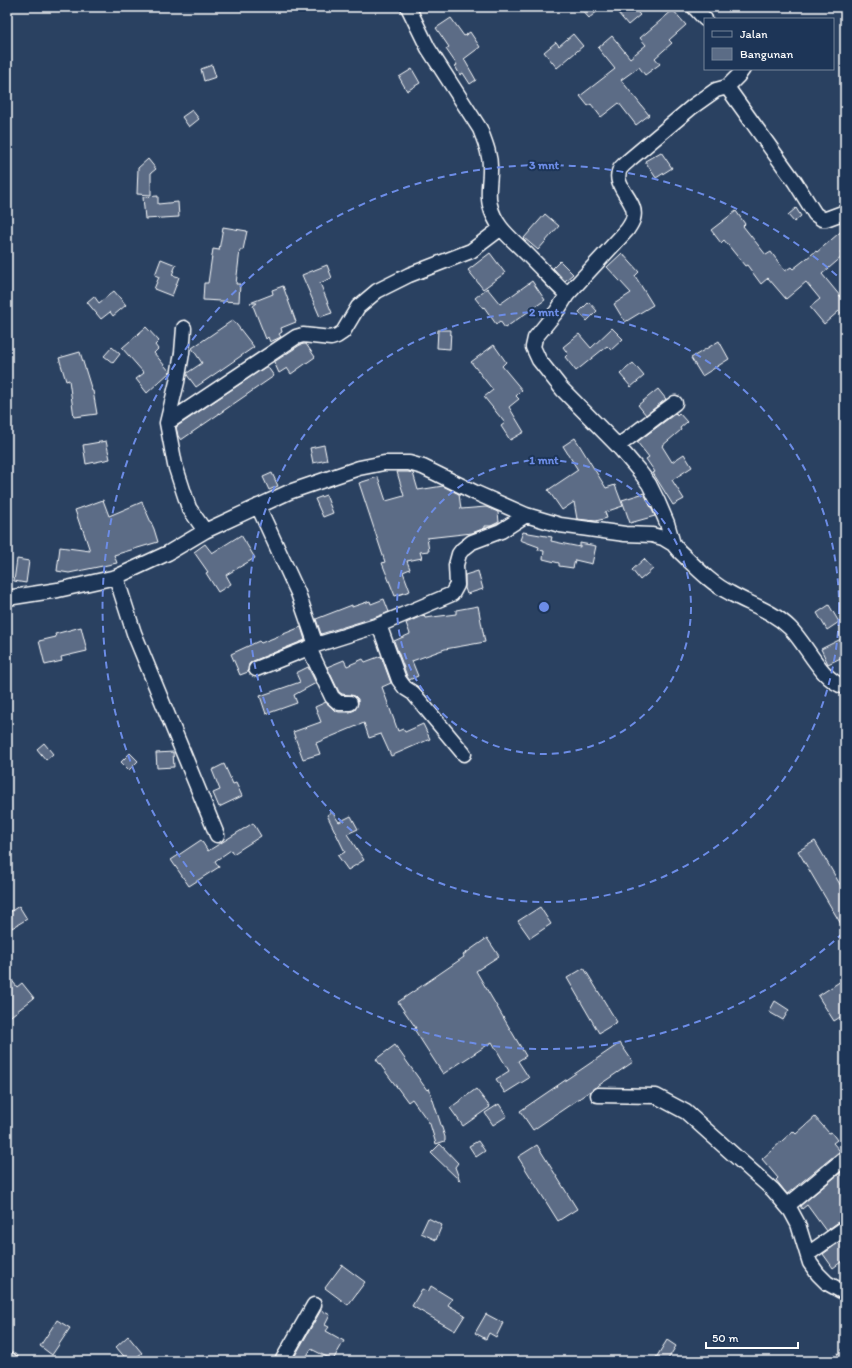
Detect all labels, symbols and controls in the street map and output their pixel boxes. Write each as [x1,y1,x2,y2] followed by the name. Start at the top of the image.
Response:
[704,18,834,70] legend
[740,27,768,41] text: Jalan
[740,47,793,61] text: Bangunan
[529,158,560,172] text: 3 mnt
[529,305,559,319] text: 2 mnt
[529,453,559,467] text: 1 mnt
[537,600,551,614] centre of rings
[706,1324,798,1350] scale bar
[712,1331,738,1345] text: 50 m

